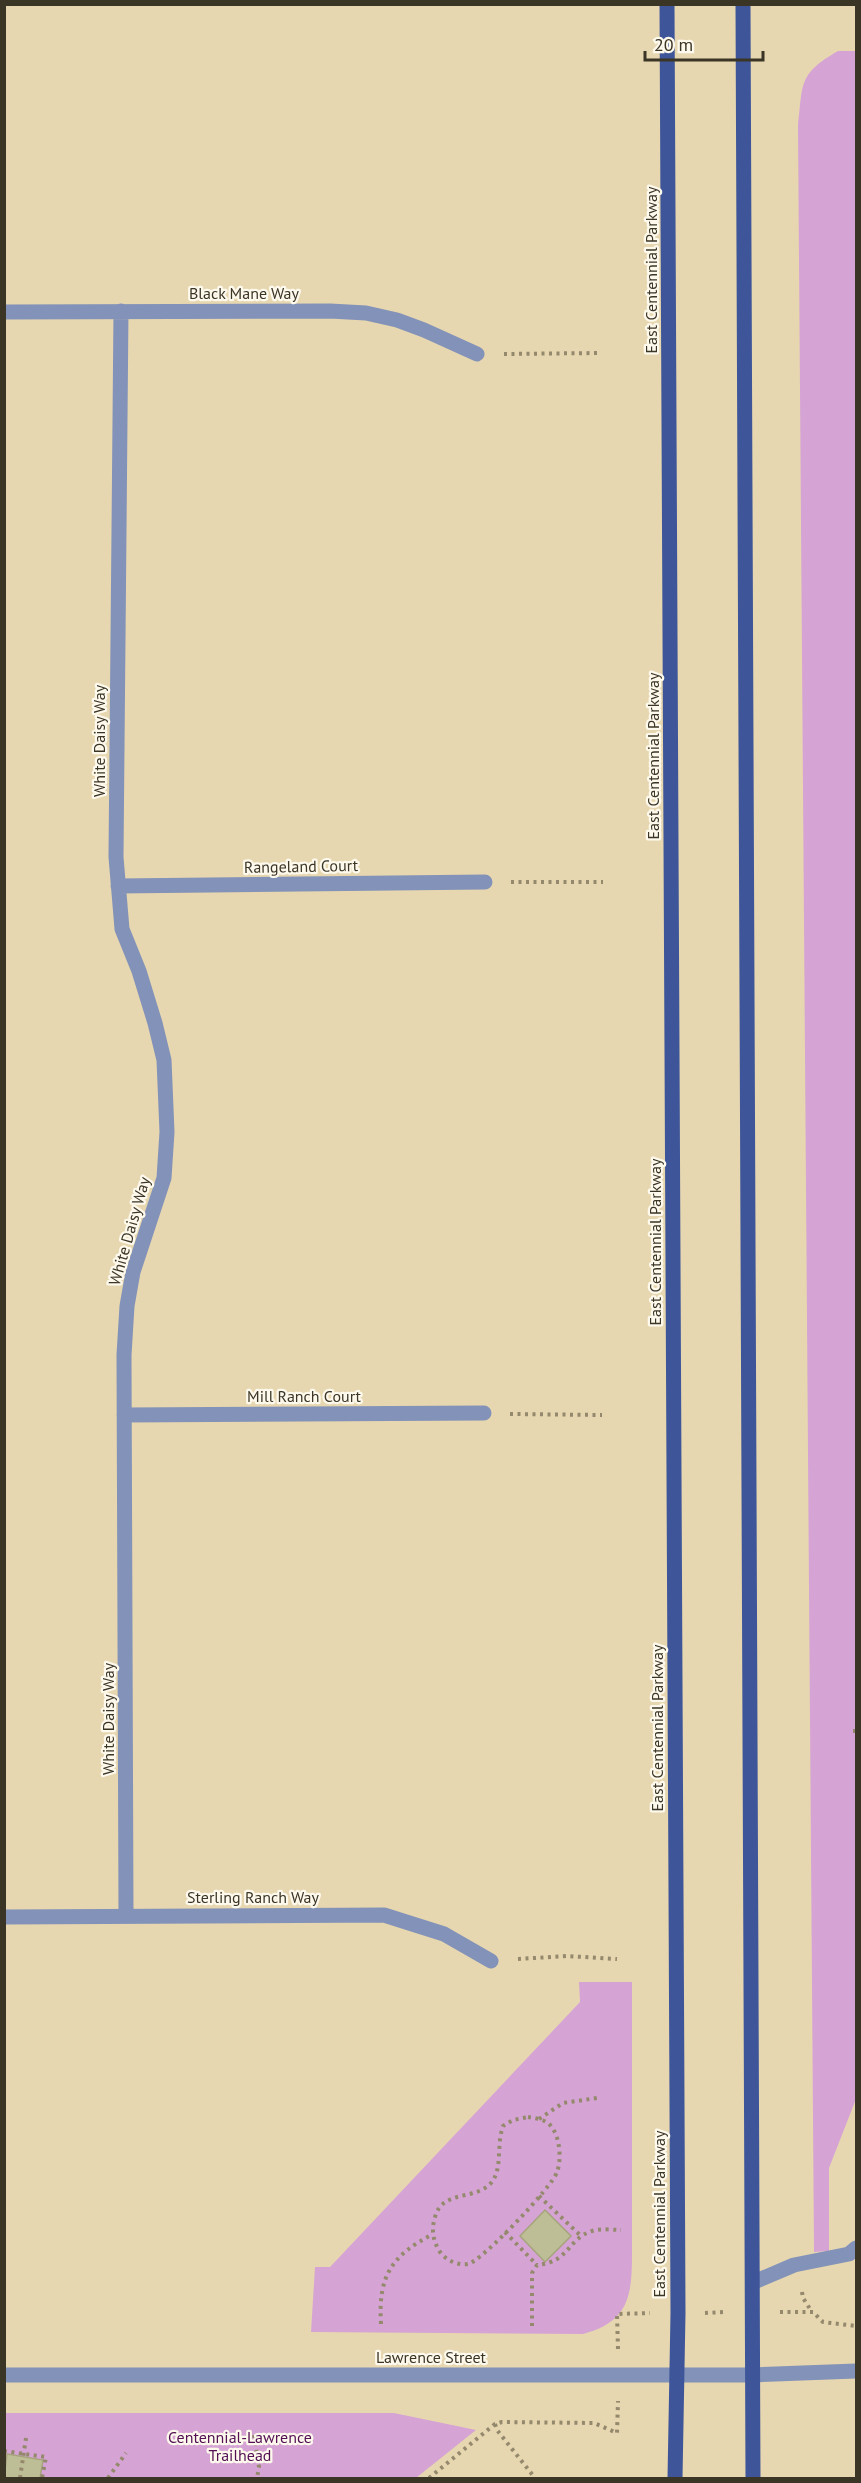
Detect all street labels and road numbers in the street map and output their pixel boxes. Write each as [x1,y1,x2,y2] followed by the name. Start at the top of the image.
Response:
[641,186,661,354] street label: East Centennial Parkway
[189,283,300,303] street label: Black Mane Way
[643,672,663,840] street label: East Centennial Parkway
[89,684,109,797] street label: White Daisy Way
[244,855,359,877] street label: Rangeland Court
[645,1158,665,1326] street label: East Centennial Parkway
[104,1174,154,1288] street label: White Daisy Way
[247,1386,362,1406] street label: Mill Ranch Court
[647,1644,667,1812] street label: East Centennial Parkway
[98,1662,118,1775] street label: White Daisy Way
[187,1887,319,1907] street label: Sterling Ranch Way
[649,2130,669,2298] street label: East Centennial Parkway
[376,2347,487,2367] street label: Lawrence Street

